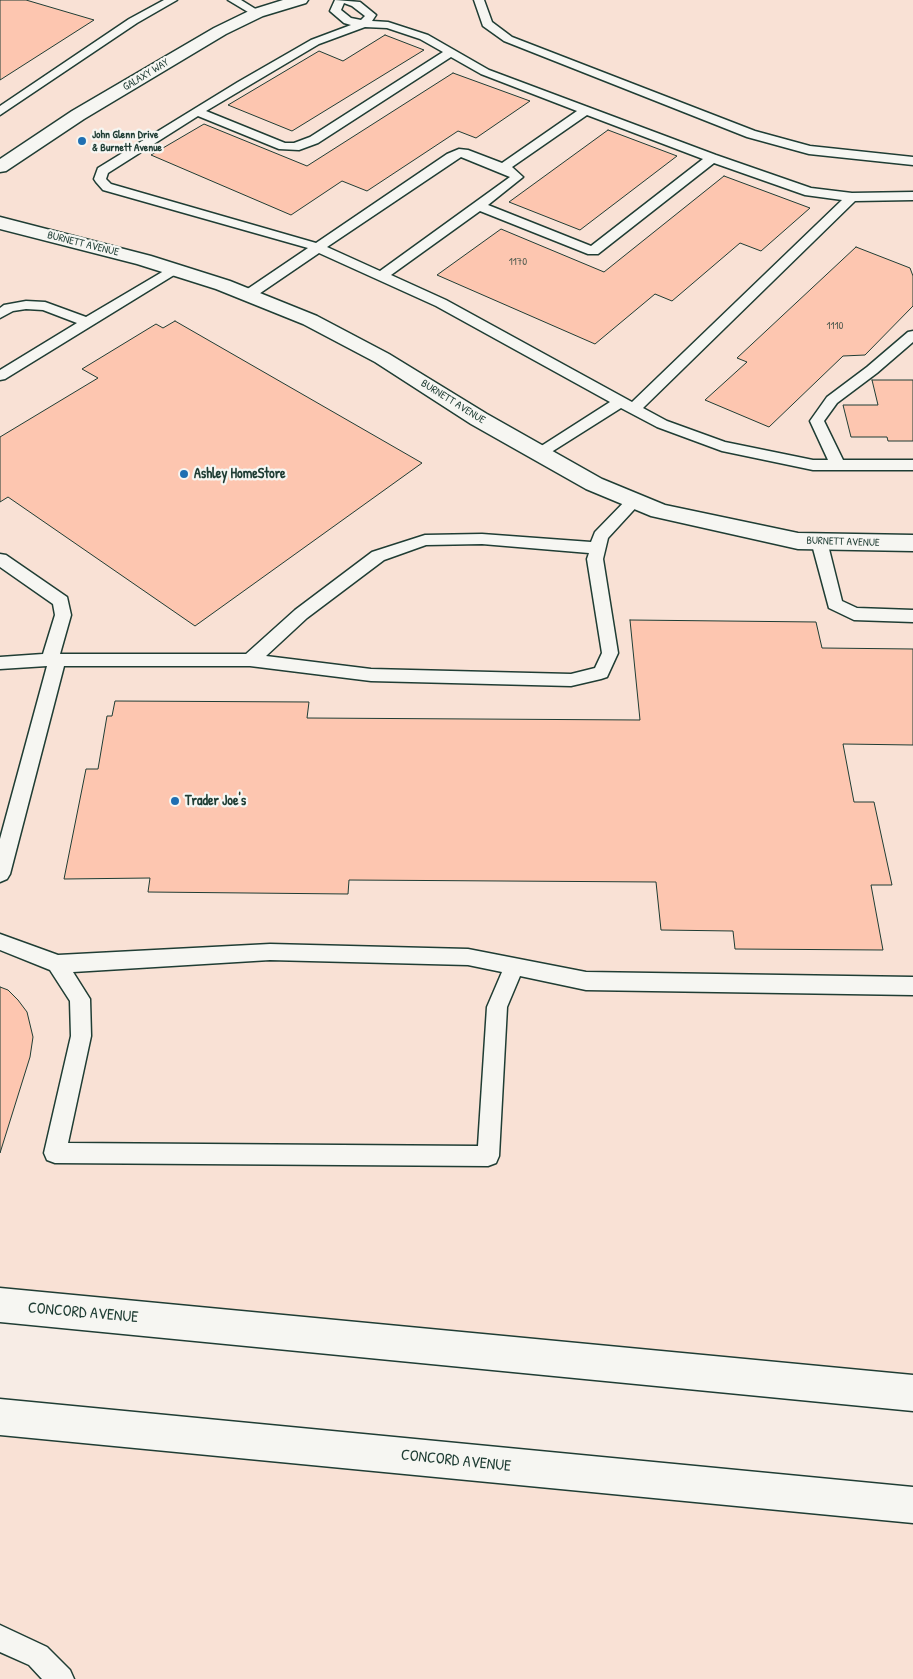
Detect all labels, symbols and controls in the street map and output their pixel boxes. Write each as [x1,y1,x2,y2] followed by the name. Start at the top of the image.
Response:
[121,56,171,94] street label: GALAXY WAY
[92,128,162,154] place label: John Glenn Drive & Burnett Avenue
[76,135,88,147] marker: John Glenn Drive & Burnett Avenue
[46,229,120,259] street label: BURNETT AVENUE
[509,255,527,269] house number: 1170
[827,319,843,333] house number: 1110
[418,377,488,427] street label: BURNETT AVENUE
[194,466,286,482] place label: Ashley HomeStore
[178,468,190,480] marker: Ashley HomeStore
[806,534,880,550] street label: BURNETT AVENUE
[185,793,246,809] place label: Trader Joe's
[169,795,181,807] marker: Trader Joe's
[27,1299,139,1327] street label: CONCORD AVENUE
[400,1446,512,1476] street label: CONCORD AVENUE

